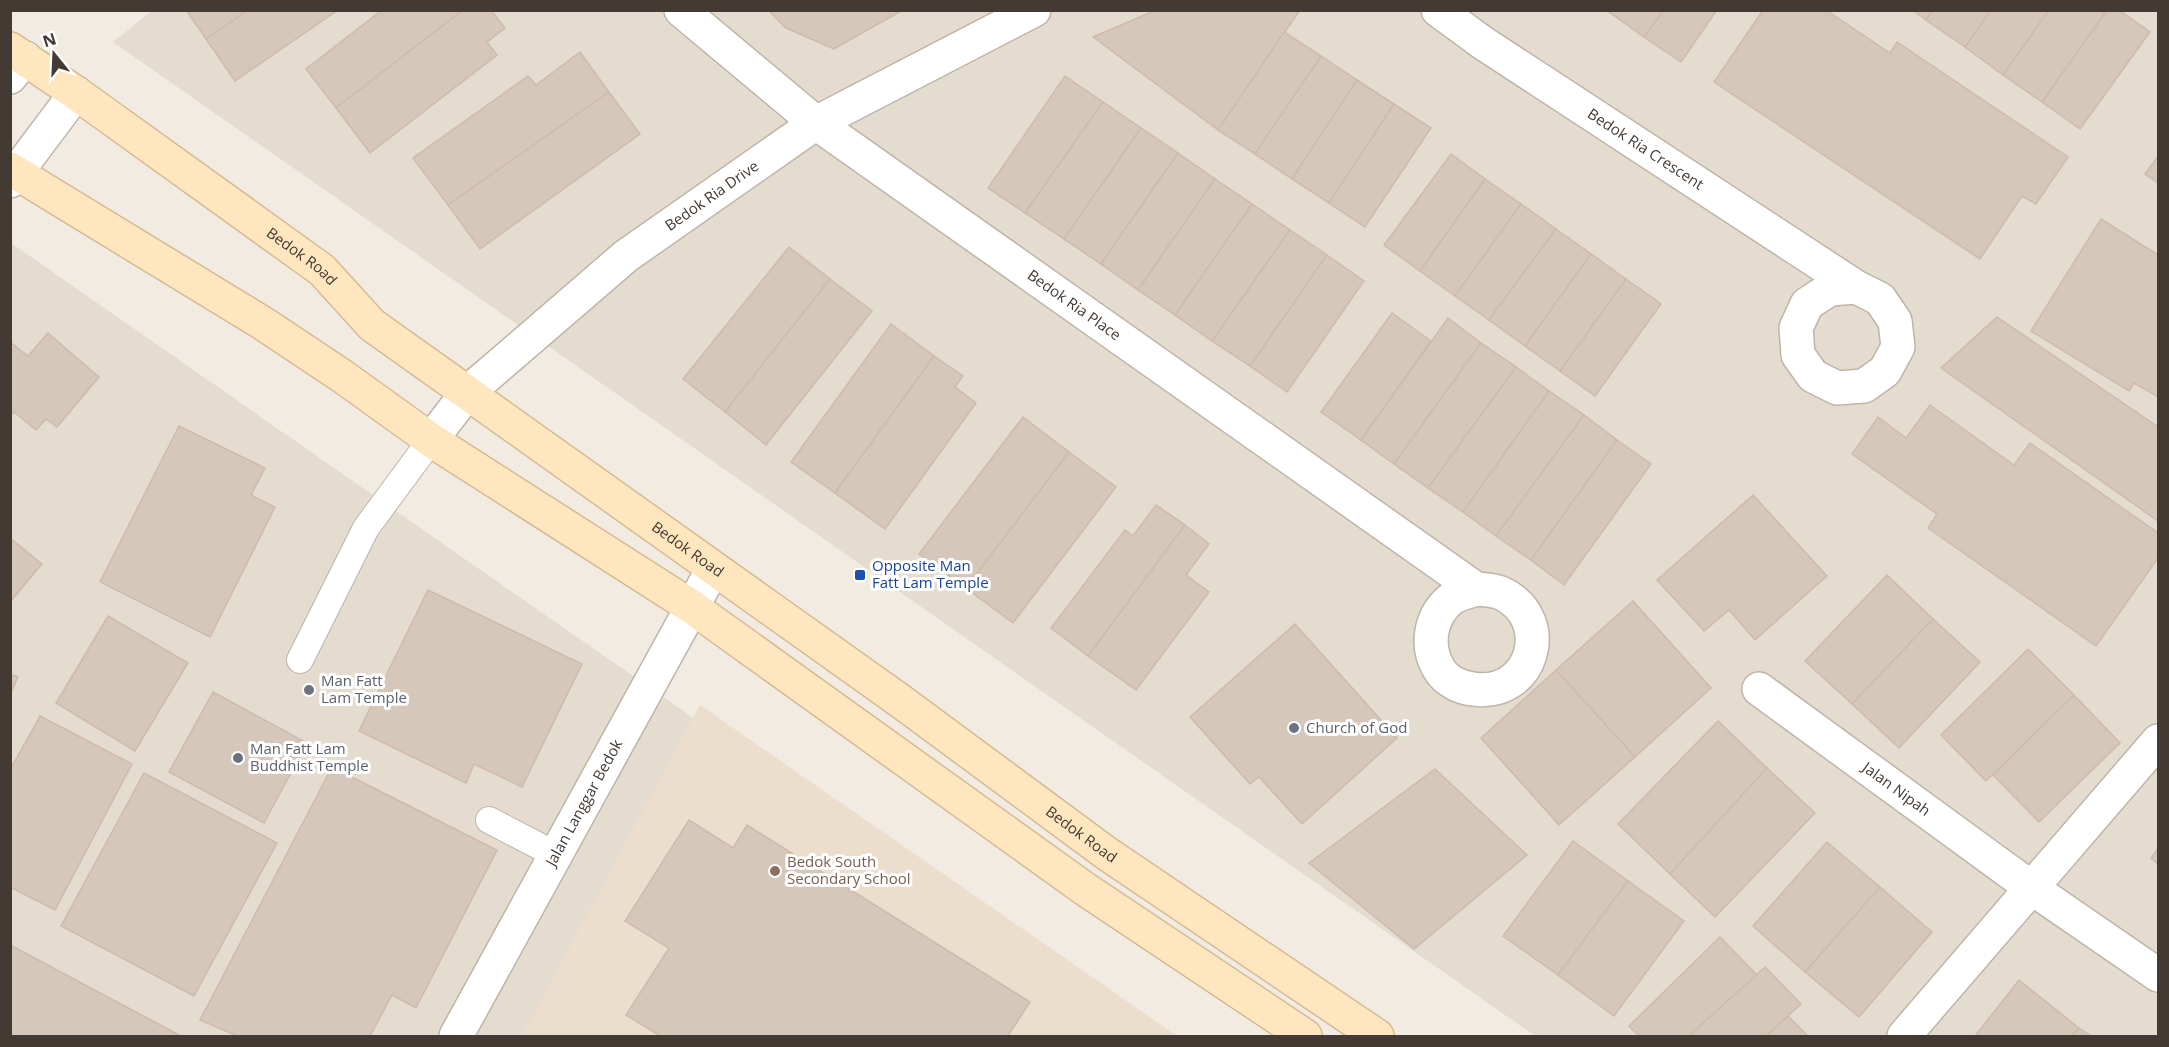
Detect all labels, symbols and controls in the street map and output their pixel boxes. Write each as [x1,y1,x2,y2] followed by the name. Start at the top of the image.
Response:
[24,24,84,84] north arrow
[40,27,59,52] text: N
[1584,103,1708,194] street label: Bedok Ria Crescent
[660,155,762,235] street label: Bedok Ria Drive
[263,222,342,289] street label: Bedok Road
[1024,264,1125,344] street label: Bedok Ria Place
[648,516,728,581] street label: Bedok Road
[872,555,989,592] place label: Opposite Man Fatt Lam Temple
[853,568,867,582] marker: Opposite Man Fatt Lam Temple
[321,670,407,707] place label: Man Fatt Lam Temple
[302,683,316,697] marker: Man Fatt Lam Temple
[1306,717,1407,737] place label: Church of God
[1287,721,1301,735] marker: Church of God
[539,735,626,871] street label: Jalan Langgar Bedok
[250,738,369,775] place label: Man Fatt Lam Buddhist Temple
[231,751,245,765] marker: Man Fatt Lam Buddhist Temple
[1857,756,1935,820] street label: Jalan Nipah
[1042,801,1121,867] street label: Bedok Road
[787,851,911,888] place label: Bedok South Secondary School
[768,864,782,878] marker: Bedok South Secondary School

